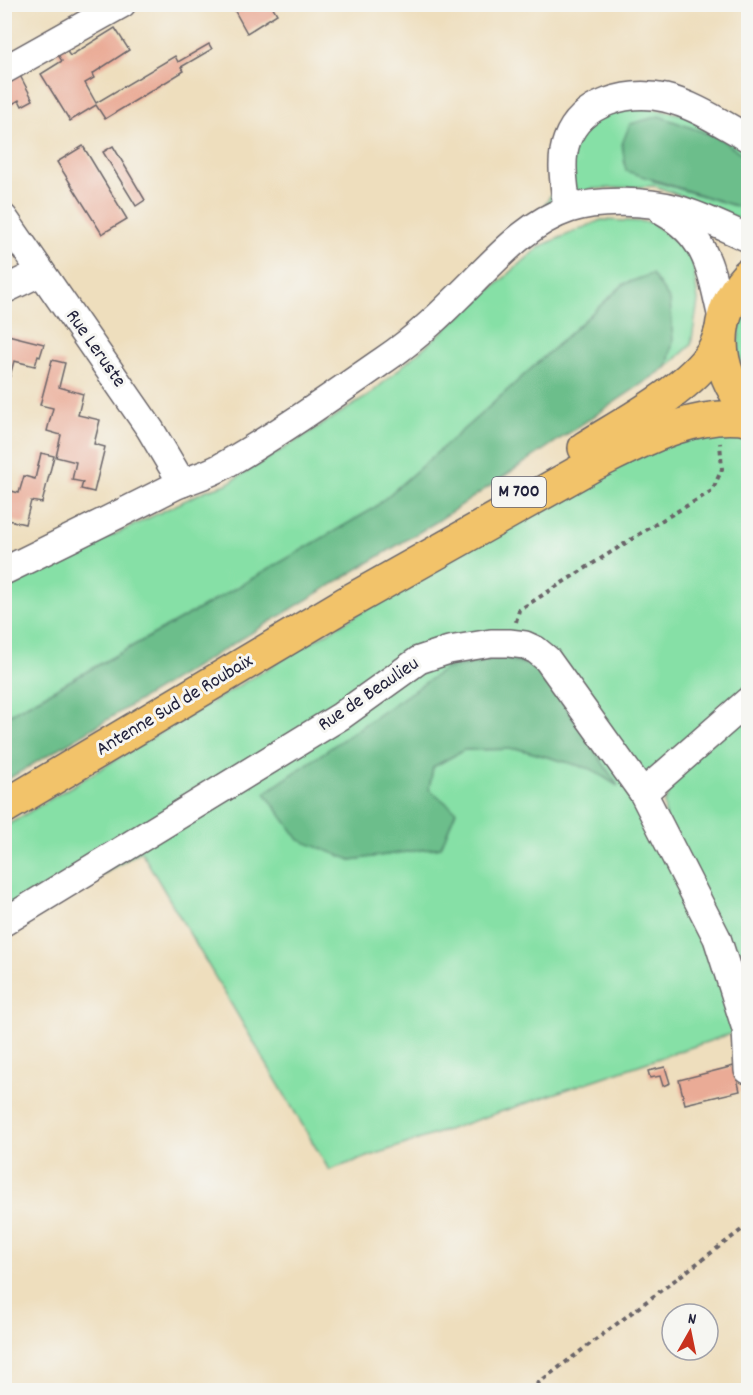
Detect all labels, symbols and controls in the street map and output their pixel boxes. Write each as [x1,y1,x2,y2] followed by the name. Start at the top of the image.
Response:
[58,304,132,394] street label: Rue Leruste
[492,477,546,507] road number: M 700
[91,648,259,764] street label: Antenne Sud de Roubaix
[313,651,425,739] street label: Rue de Beaulieu
[660,1302,720,1362] north arrow
[686,1308,698,1332] text: N

